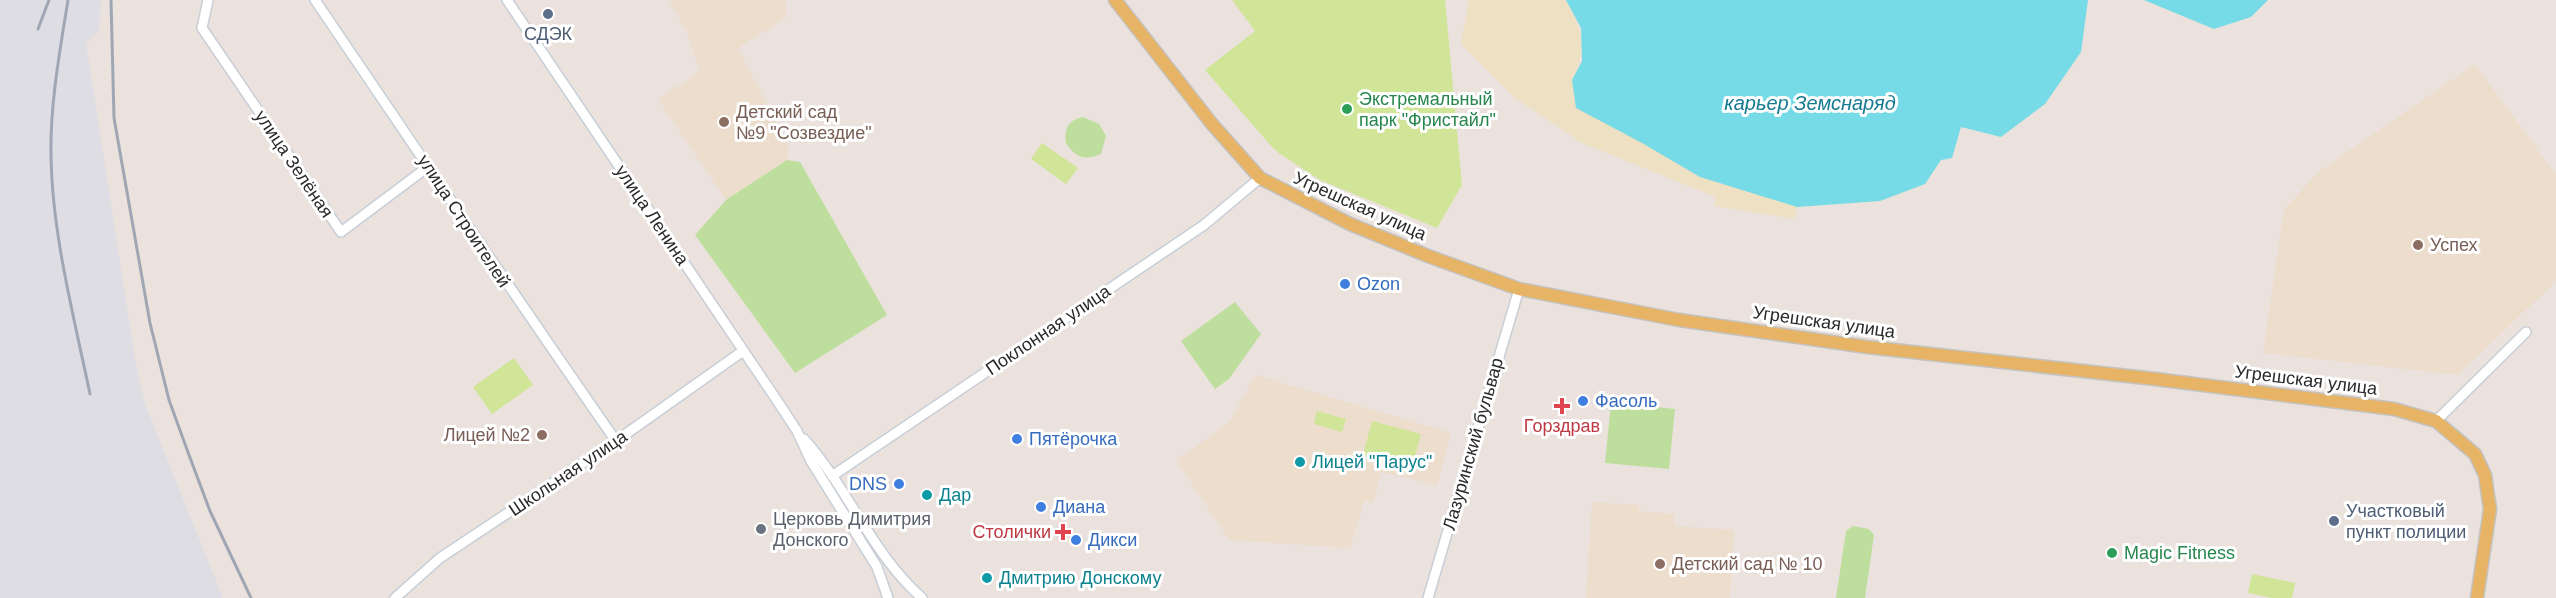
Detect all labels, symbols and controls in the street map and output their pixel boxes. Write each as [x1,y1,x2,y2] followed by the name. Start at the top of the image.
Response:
[541,7,555,21] marker: СДЭК
[524,24,573,44] place label: СДЭК
[1359,89,1496,130] place label: Экстремальный парк "Фристайл"
[1724,92,1896,114] water label: карьер Земснаряд
[736,102,872,143] place label: Детский сад №9 "Созвездие"
[1340,102,1354,116] marker: Экстремальный парк "Фристайл"
[251,107,337,221] street label: улица Зелёная
[717,115,731,129] marker: Детский сад №9 "Созвездие"
[414,151,514,291] street label: улица Строителей
[611,161,693,270] street label: улица Ленина
[1291,168,1430,245] street label: Угрешская улица
[2430,235,2478,255] place label: Успех
[2411,238,2425,252] marker: Успех
[1357,274,1400,294] place label: Ozon
[1338,277,1352,291] marker: Ozon
[982,280,1115,379] street label: Поклонная улица
[1752,302,1897,342] street label: Угрешская улица
[1439,356,1507,532] street label: Лазуринский бульвар
[2234,361,2379,399] street label: Угрешская улица
[1595,391,1657,411] place label: Фасоль
[1576,394,1590,408] marker: Фасоль
[1555,399,1569,413] marker: Горздрав
[1524,416,1600,436] place label: Горздрав
[444,425,530,445] place label: Лицей №2
[505,426,632,520] street label: Школьная улица
[535,428,549,442] marker: Лицей №2
[1029,429,1118,449] place label: Пятёрочка
[1010,432,1024,446] marker: Пятёрочка
[1312,452,1432,472] place label: Лицей "Парус"
[1293,455,1307,469] marker: Лицей "Парус"
[849,474,887,494] place label: DNS
[892,477,906,491] marker: DNS
[939,485,971,505] place label: Дар
[920,488,934,502] marker: Дар
[1053,497,1106,517] place label: Диана
[1034,500,1048,514] marker: Диана
[2346,501,2466,542] place label: Участковый пункт полиции
[773,509,931,550] place label: Церковь Димитрия Донского
[2327,514,2341,528] marker: Участковый пункт полиции
[754,522,768,536] marker: Церковь Димитрия Донского
[972,522,1051,542] place label: Столички
[1056,525,1070,539] marker: Столички
[1088,530,1137,550] place label: Дикси
[1069,533,1083,547] marker: Дикси
[2124,543,2235,563] place label: Magic Fitness
[2105,546,2119,560] marker: Magic Fitness
[1672,554,1822,574] place label: Детский сад № 10
[1653,557,1667,571] marker: Детский сад № 10
[999,568,1161,588] place label: Дмитрию Донскому
[980,571,994,585] marker: Дмитрию Донскому

